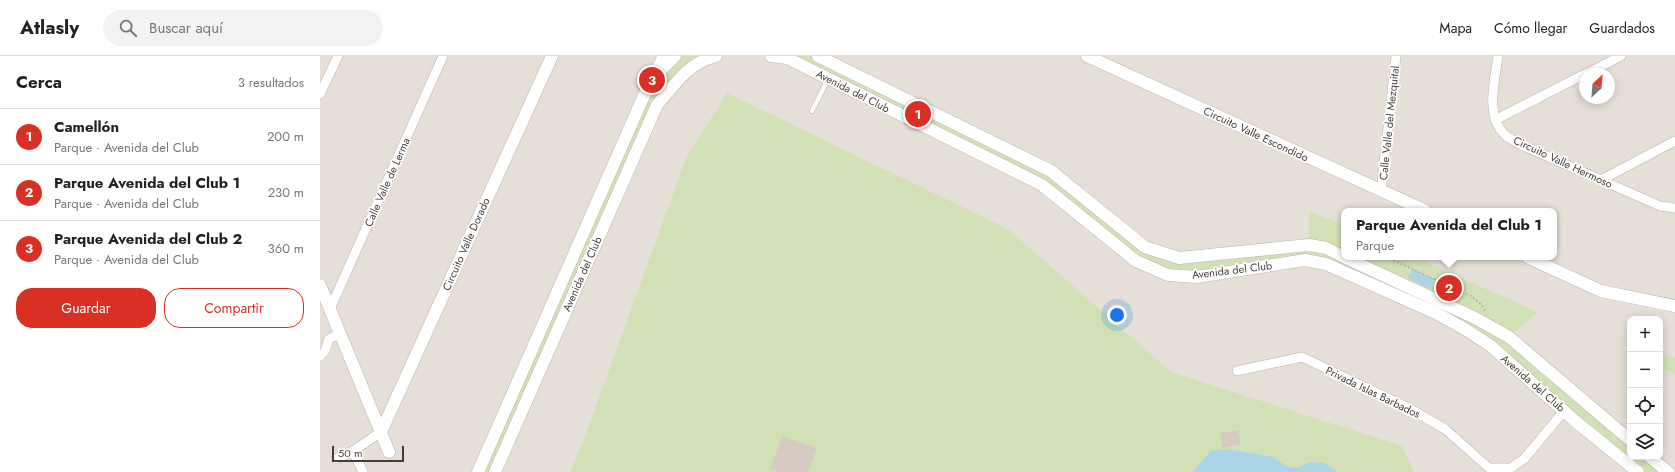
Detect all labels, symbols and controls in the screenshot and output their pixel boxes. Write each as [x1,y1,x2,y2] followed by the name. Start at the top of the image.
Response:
[103,10,383,46] search box
[20,14,79,41] text: Atlasly
[117,17,139,39] icon: search
[149,17,223,39] text: Buscar aquí
[1439,18,1472,38] text: Mapa
[1494,18,1567,38] text: Cómo llegar
[1589,18,1655,38] text: Guardados
[639,65,665,95] pin: 3
[1375,65,1403,181] street label: Calle Valle del Mezquital
[814,66,892,116] street label: Avenida del Club
[1579,68,1615,104] north arrow
[16,70,62,94] text: Cerca
[238,73,304,92] text: 3 resultados
[905,99,931,129] pin: 1
[1201,103,1311,165] street label: Circuito Valle Escondido
[54,116,119,138] text: Camellón
[26,127,32,146] text: 1
[267,127,304,146] text: 200 m
[1511,132,1615,192] street label: Circuito Valle Hermoso
[360,135,414,229] street label: Calle Valle de Lerma
[54,138,199,157] text: Parque · Avenida del Club
[54,172,240,194] text: Parque Avenida del Club 1
[25,183,33,202] text: 2
[268,183,304,202] text: 230 m
[54,194,199,213] text: Parque · Avenida del Club
[438,195,494,293] street label: Circuito Valle Dorado
[1341,208,1557,260] popup
[1356,214,1542,236] text: Parque Avenida del Club 1
[54,228,242,250] text: Parque Avenida del Club 2
[558,234,606,314] street label: Avenida del Club
[1356,236,1394,255] text: Parque
[25,239,33,258] text: 3
[268,239,304,258] text: 360 m
[54,250,199,269] text: Parque · Avenida del Club
[1191,257,1273,283] street label: Avenida del Club
[1436,273,1462,303] pin: 2
[16,288,156,328] button: Guardar
[164,288,304,328] button: Compartir
[1107,305,1127,325] your location
[1627,316,1663,460] map controls
[1627,316,1663,352] button: +
[1497,351,1569,415] street label: Avenida del Club
[1627,352,1663,388] button: −
[1323,362,1424,422] street label: Privada Islas Barbados
[1627,388,1663,424] button: locate
[1627,424,1663,460] button: layers
[332,444,404,463] scale bar
[338,445,363,461] text: 50 m

